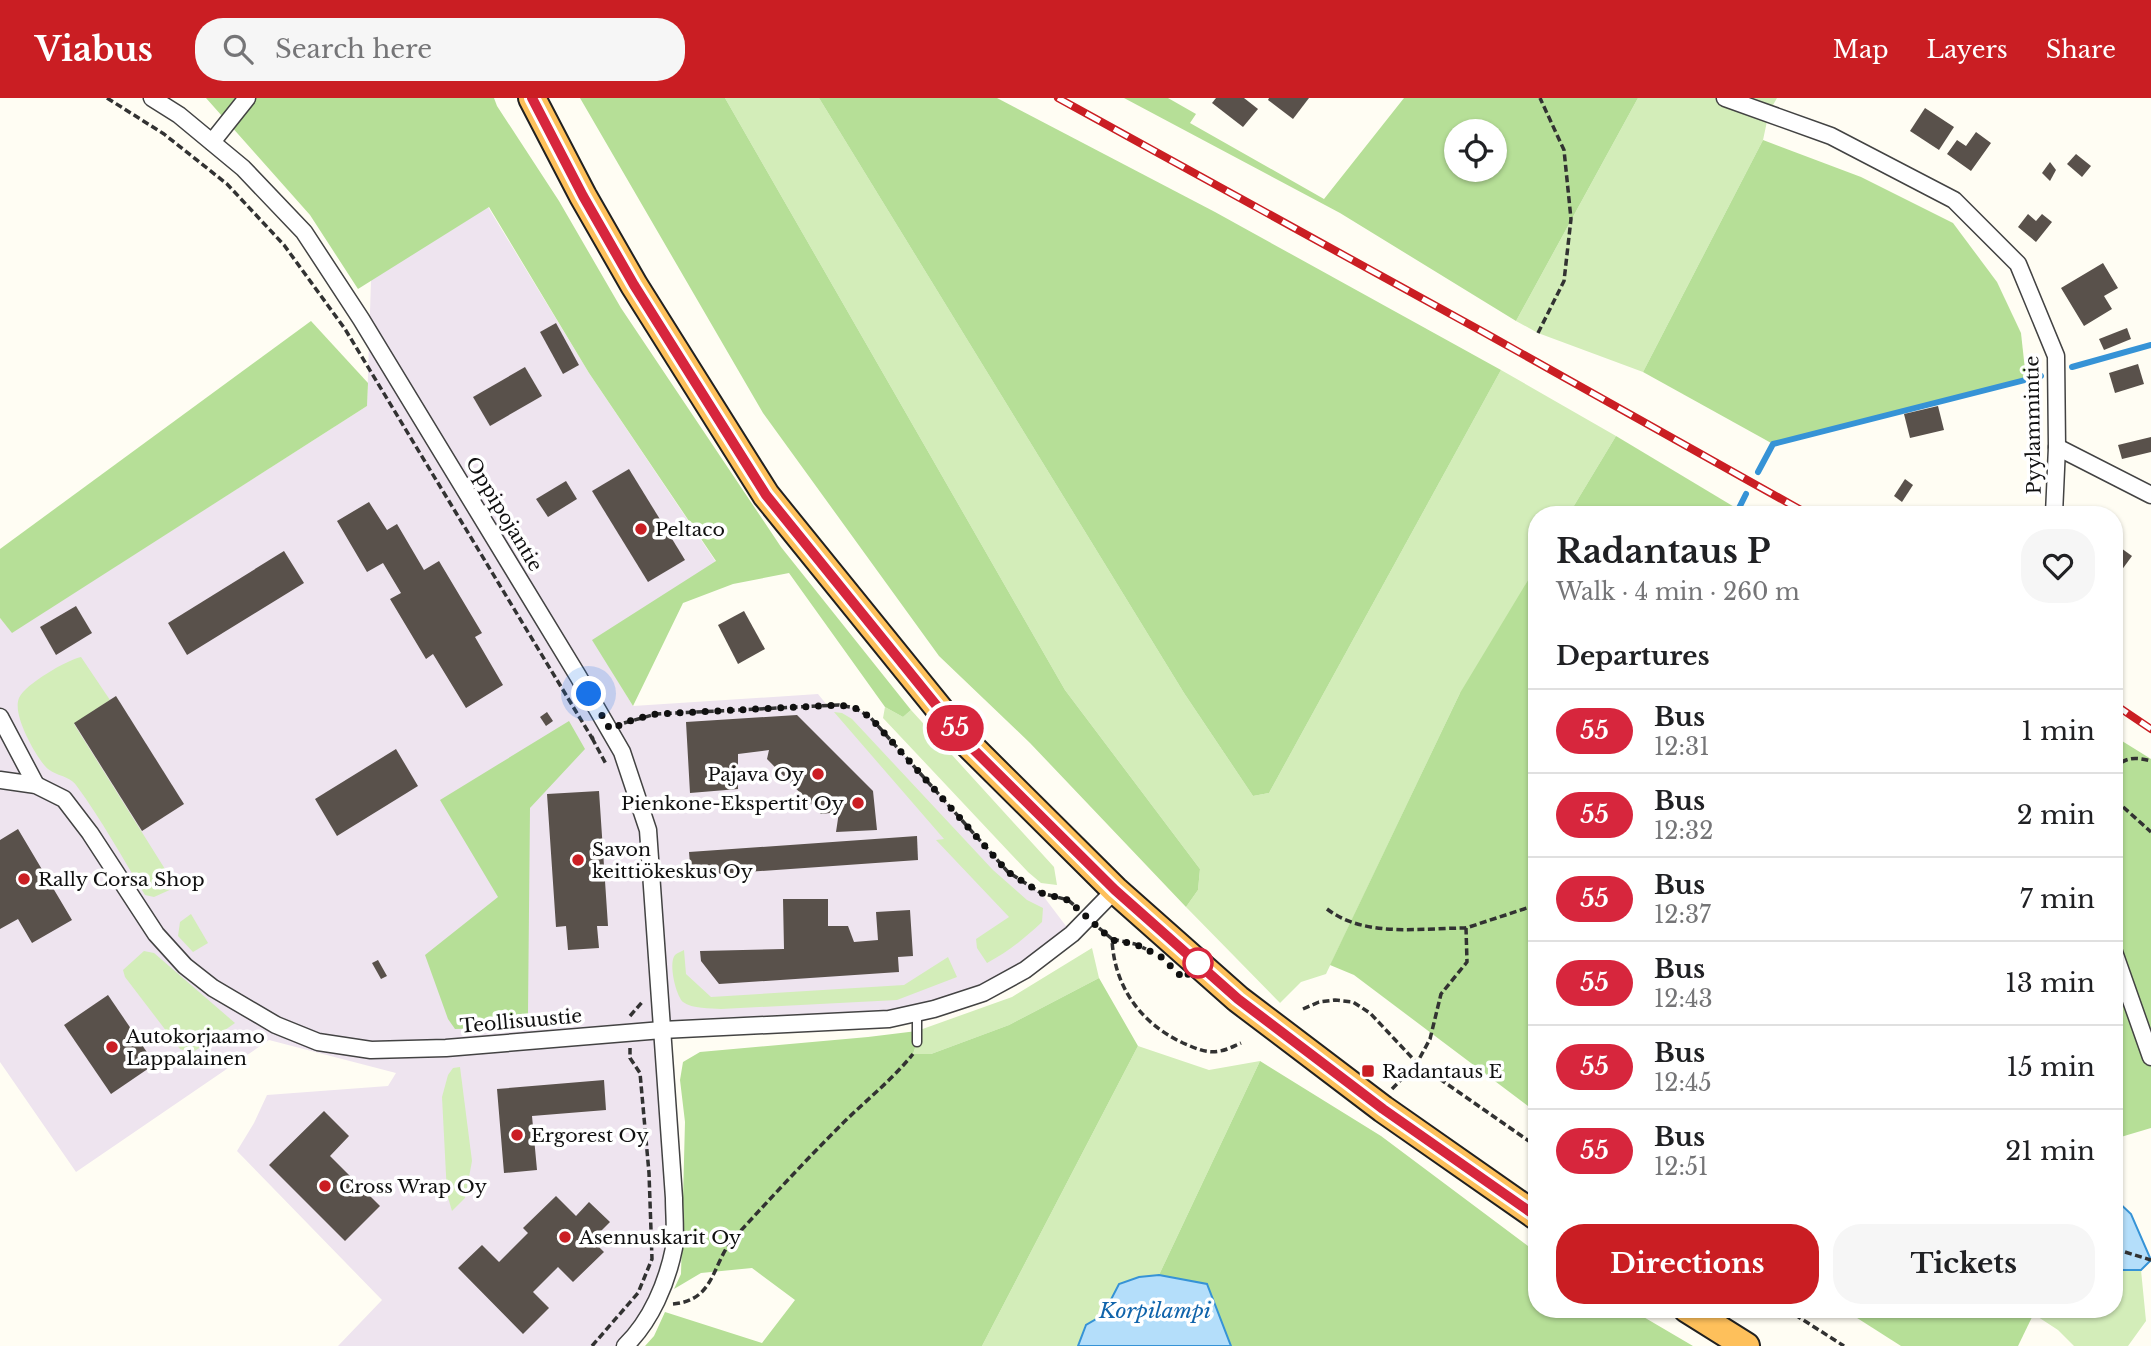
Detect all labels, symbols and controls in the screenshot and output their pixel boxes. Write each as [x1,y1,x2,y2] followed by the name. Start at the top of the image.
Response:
[195,18,685,81] search box
[35,29,153,70] text: Viabus
[219,30,257,68] icon: search
[275,33,432,65] text: Search here
[1833,35,1889,64] text: Map
[1927,35,2008,64] text: Layers
[2046,35,2116,64] text: Share
[1444,119,1507,182] map controls
[1444,119,1507,182] button: locate
[2020,355,2046,495] street label: Pyylammintie
[461,453,547,575] street label: Oppipojantie
[655,518,725,541] place label: Peltaco
[633,521,649,537] marker: Peltaco
[2021,529,2095,603] button: heart
[1556,531,1770,572] text: Radantaus P
[1556,578,1800,606] text: Walk · 4 min · 260 m
[1556,640,1710,672] text: Departures
[571,676,606,711] your location
[1654,701,1705,733] text: Bus
[923,705,986,751] line badge: 55
[941,713,969,742] text: 55
[2021,715,2095,747] text: 1 min
[1580,716,1609,745] text: 55
[1654,733,1709,761] text: 12:31
[707,763,804,786] place label: Pajava Oy
[810,766,826,782] marker: Pajava Oy
[1654,785,1705,817] text: Bus
[621,792,844,815] place label: Pienkone-Ekspertit Oy
[850,795,866,811] marker: Pienkone-Ekspertit Oy
[2017,799,2095,831] text: 2 min
[1580,800,1609,829] text: 55
[1654,817,1713,845] text: 12:32
[592,838,753,883] place label: Savon keittiökeskus Oy
[570,852,586,868] marker: Savon keittiökeskus Oy
[38,868,205,891] place label: Rally Corsa Shop
[1654,869,1705,901] text: Bus
[16,871,32,887] marker: Rally Corsa Shop
[2020,883,2095,915] text: 7 min
[1580,884,1609,913] text: 55
[1654,901,1711,929] text: 12:37
[1183,948,1213,978] unlabelled marker
[1654,953,1705,985] text: Bus
[2005,967,2095,999] text: 13 min
[1580,968,1609,997] text: 55
[1654,985,1713,1013] text: 12:43
[459,1004,583,1038] street label: Teollisuustie
[125,1025,265,1070] place label: Autokorjaamo Lappalainen
[1654,1037,1705,1069] text: Bus
[104,1039,120,1055] marker: Autokorjaamo Lappalainen
[2006,1051,2095,1083] text: 15 min
[1580,1052,1609,1081] text: 55
[1382,1060,1502,1083] place label: Radantaus E
[1360,1063,1376,1079] marker: Radantaus E
[1654,1069,1712,1097] text: 12:45
[1654,1121,1705,1153] text: Bus
[531,1124,649,1147] place label: Ergorest Oy
[509,1127,525,1143] marker: Ergorest Oy
[2005,1135,2095,1167] text: 21 min
[1580,1136,1609,1165] text: 55
[1654,1153,1708,1181] text: 12:51
[339,1175,487,1198] place label: Cross Wrap Oy
[317,1178,333,1194] marker: Cross Wrap Oy
[1556,1224,1819,1304] button: Directions
[1833,1224,2095,1304] button: Tickets
[578,1226,741,1249] place label: Asennuskarit Oy
[557,1229,573,1245] marker: Asennuskarit Oy
[1098,1298,1212,1324] water label: Korpilampi

